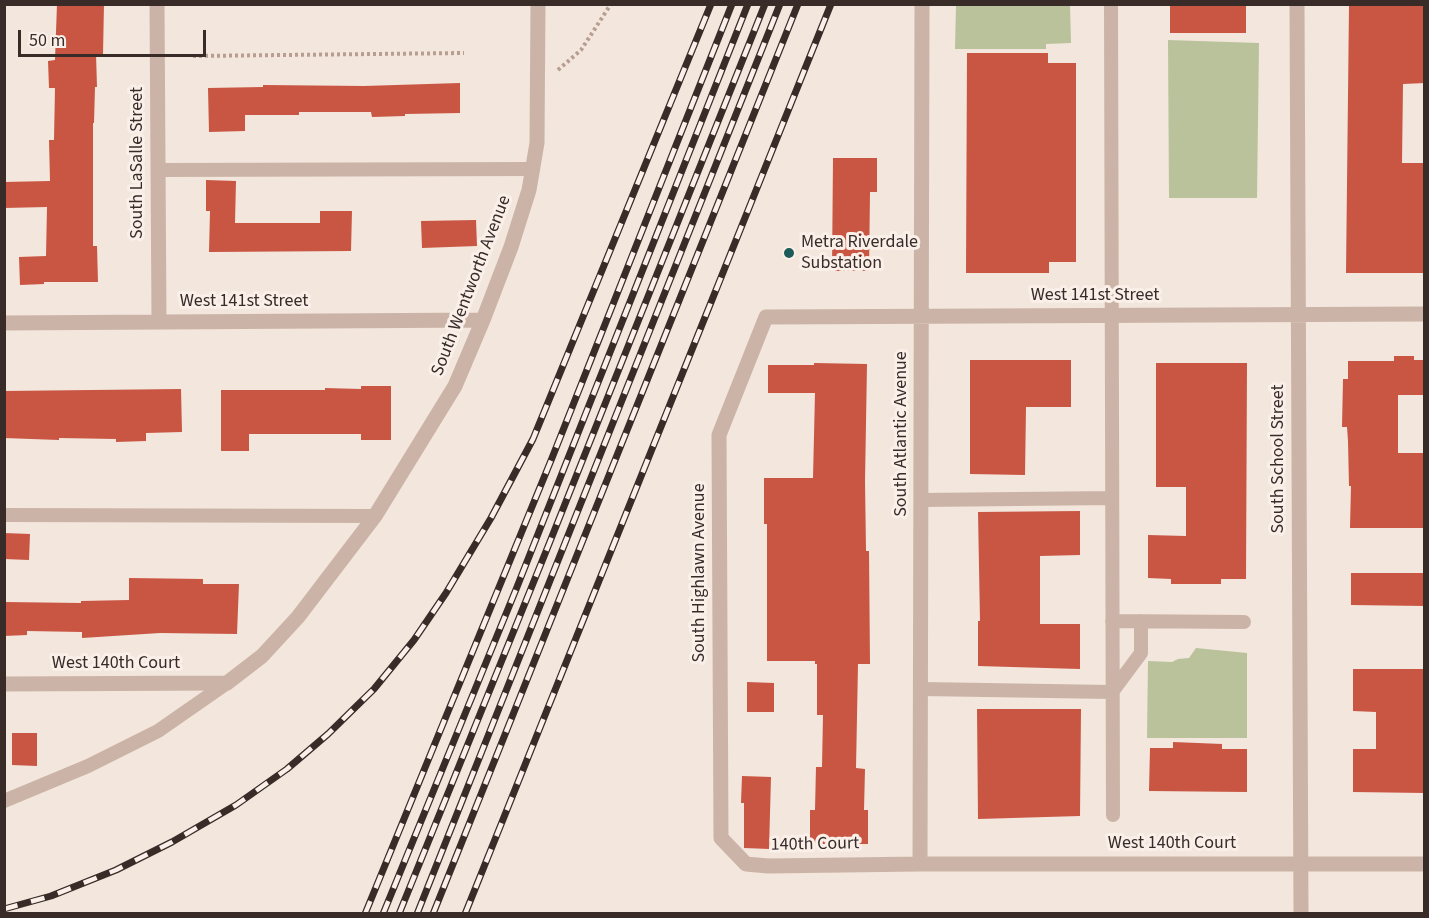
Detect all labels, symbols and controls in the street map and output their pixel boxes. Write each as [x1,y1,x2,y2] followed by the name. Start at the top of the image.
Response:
[21,18,208,56] scale bar
[29,28,65,53] text: 50 m
[127,87,149,239] street label: South LaSalle Street
[428,193,516,379] street label: South Wentworth Avenue
[801,232,918,274] place label: Metra Riverdale Substation
[782,246,796,260] marker: Metra Riverdale Substation
[1031,285,1159,307] street label: West 141st Street
[180,291,308,313] street label: West 141st Street
[891,351,913,517] street label: South Atlantic Avenue
[1268,384,1290,534] street label: South School Street
[689,483,711,663] street label: South Highlawn Avenue
[52,653,180,675] street label: West 140th Court
[771,833,859,857] street label: 140th Court
[1108,833,1236,855] street label: West 140th Court

